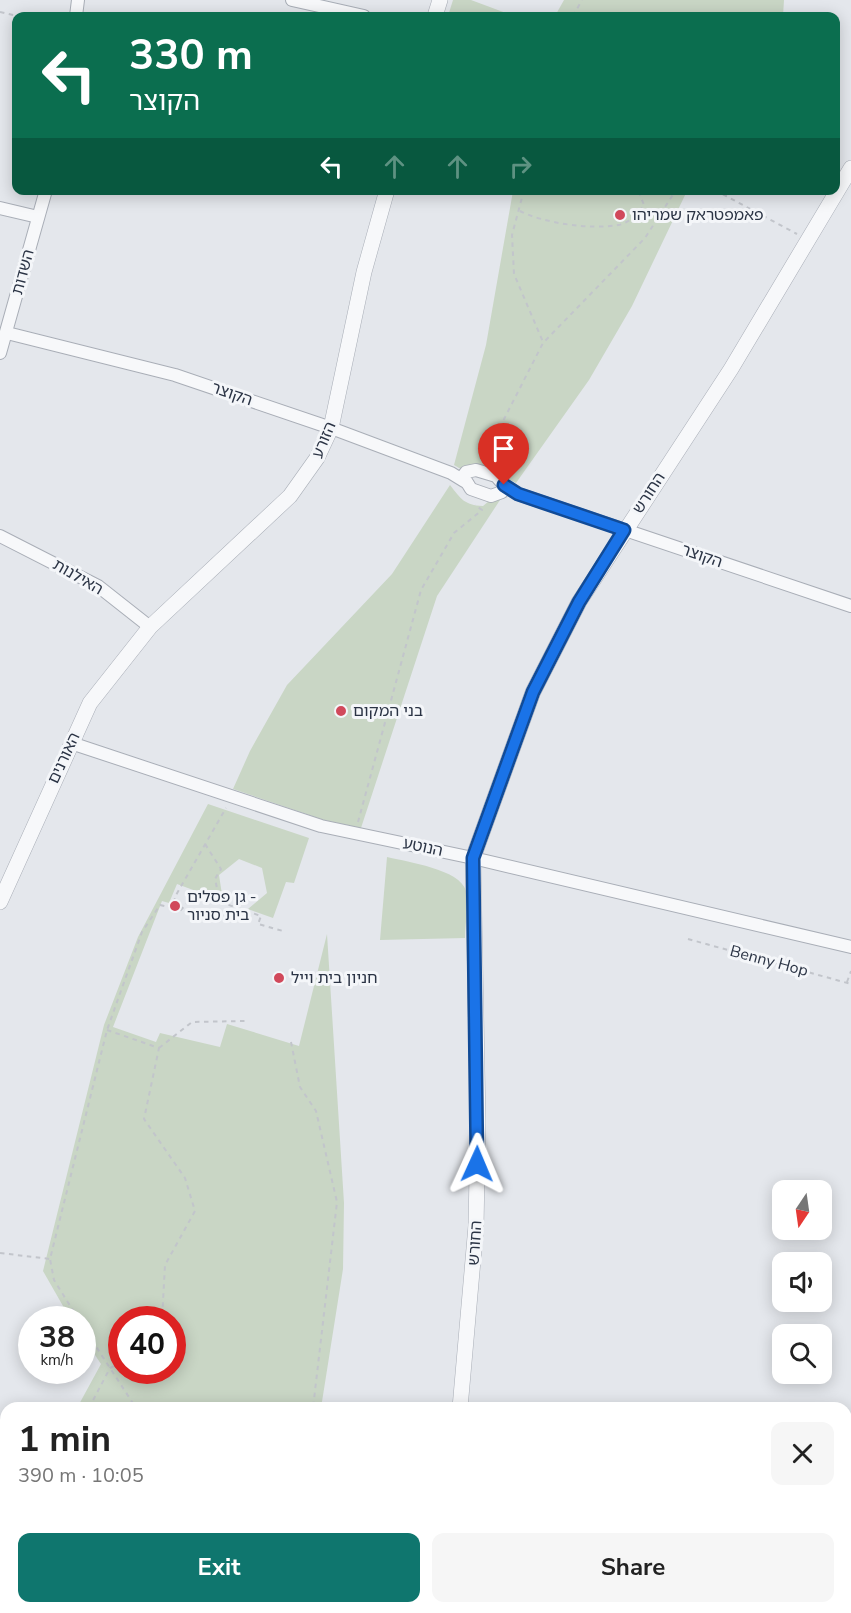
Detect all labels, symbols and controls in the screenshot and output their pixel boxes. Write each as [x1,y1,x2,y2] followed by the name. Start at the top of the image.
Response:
[129,27,253,84] text: 330 m
[30,36,108,114] icon: left
[129,83,200,120] text: הקוצר
[315,150,348,183] icon: left
[378,150,411,183] icon: ahead
[441,150,474,183] icon: ahead
[504,150,537,183] icon: right
[632,204,764,226] place label: פאמפטראק שמריהו
[613,208,627,222] marker: פאמפטראק שמריהו
[6,247,40,297] street label: השדות
[208,377,256,411] street label: הקוצר
[306,418,342,462] street label: הזורע
[478,423,529,485] pin
[487,432,520,465] icon: arrive
[627,468,671,518] street label: החורש
[678,539,726,573] street label: הקוצר
[49,554,107,600] street label: האילנות
[353,700,423,722] place label: בני המקום
[334,704,348,718] marker: בני המקום
[43,729,85,787] street label: האורנים
[401,832,445,862] street label: הנוטע
[187,886,257,926] place label: גן פסלים - בית סניור
[168,899,182,913] marker: גן פסלים - בית סניור
[727,940,811,982] street label: Benny Hop
[291,967,378,989] place label: חניון בית וייל
[272,971,286,985] marker: חניון בית וייל
[445,1132,509,1196] position arrow
[772,1180,832,1240] north arrow
[772,1180,832,1384] map controls
[462,1220,488,1266] street label: החורש
[772,1252,832,1312] button: sound
[108,1306,186,1384] speed limit sign: 40
[39,1317,75,1358] text: 38
[772,1324,832,1384] button: search
[40,1350,74,1370] text: km/h
[18,1415,111,1464] text: 1 min
[771,1422,834,1485] button: close
[18,1462,144,1489] text: 390 m · 10:05
[18,1533,420,1602] button: Exit
[432,1533,834,1602] button: Share

